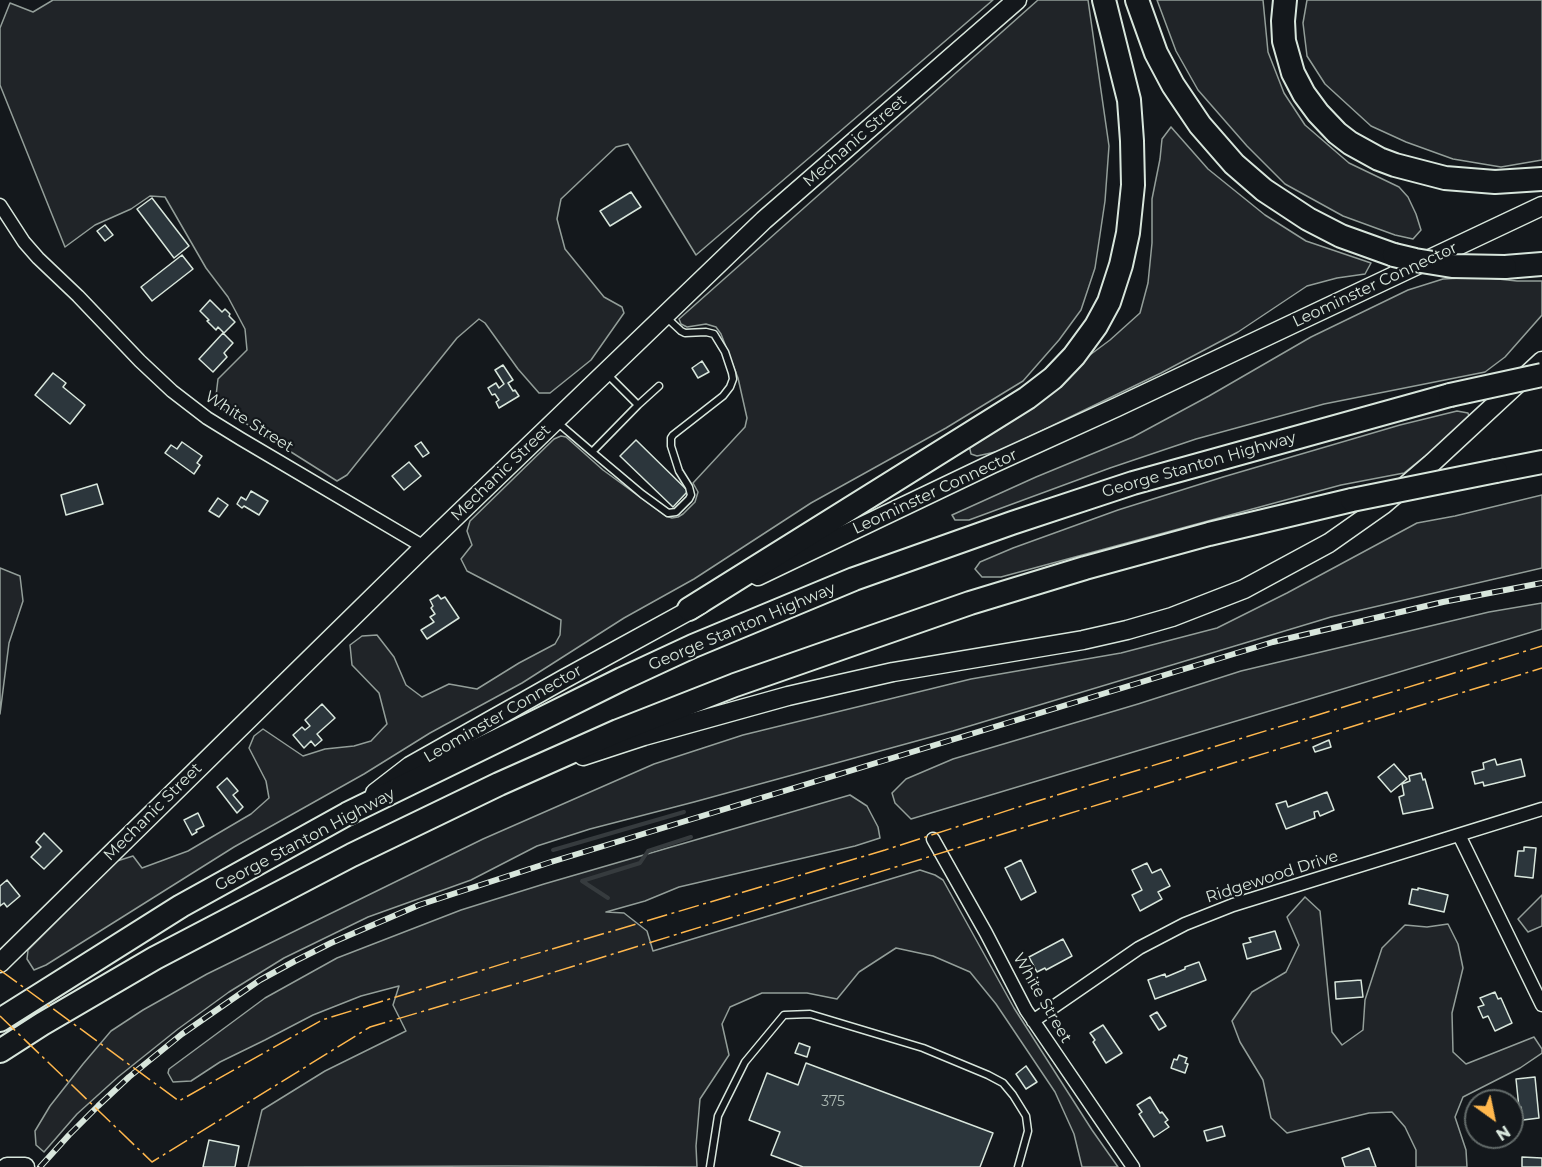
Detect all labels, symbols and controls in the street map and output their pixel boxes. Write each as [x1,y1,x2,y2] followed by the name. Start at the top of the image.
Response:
[799,91,911,191] street label: Mechanic Street
[1290,238,1460,332] street label: Leominster Connector
[201,387,297,457] street label: White Street
[447,421,555,525] street label: Mechanic Street
[1100,428,1298,502] street label: George Stanton Highway
[850,445,1020,539] street label: Leominster Connector
[646,579,838,675] street label: George Stanton Highway
[421,661,585,767] street label: Leominster Connector
[100,759,206,865] street label: Mechanic Street
[212,784,398,896] street label: George Stanton Highway
[1203,847,1341,907] street label: Ridgewood Drive
[1008,950,1076,1046] street label: White Street
[1464,1089,1524,1149] north arrow
[821,1094,845,1110] house number: 375
[1492,1121,1514,1144] text: N

